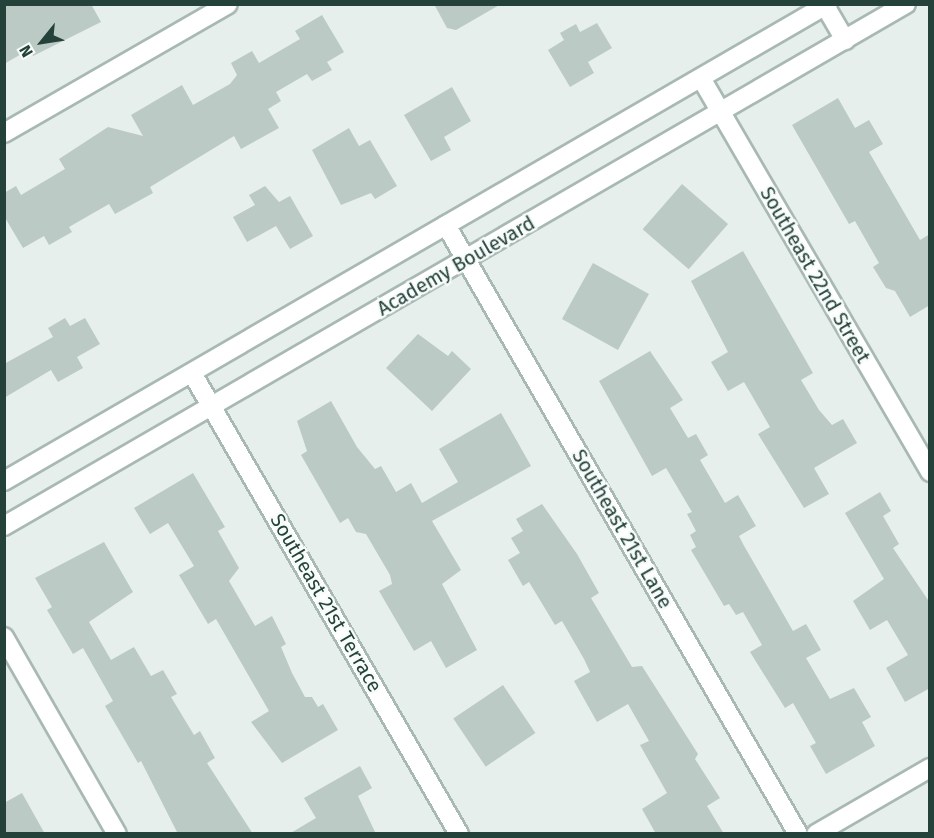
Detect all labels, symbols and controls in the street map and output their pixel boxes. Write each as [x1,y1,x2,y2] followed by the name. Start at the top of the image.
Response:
[12,12,72,72] north arrow
[15,42,37,61] text: N
[755,183,875,367] street label: Southeast 22nd Street
[373,211,539,321] street label: Academy Boulevard
[567,445,677,613] street label: Southeast 21st Lane
[265,509,387,697] street label: Southeast 21st Terrace

